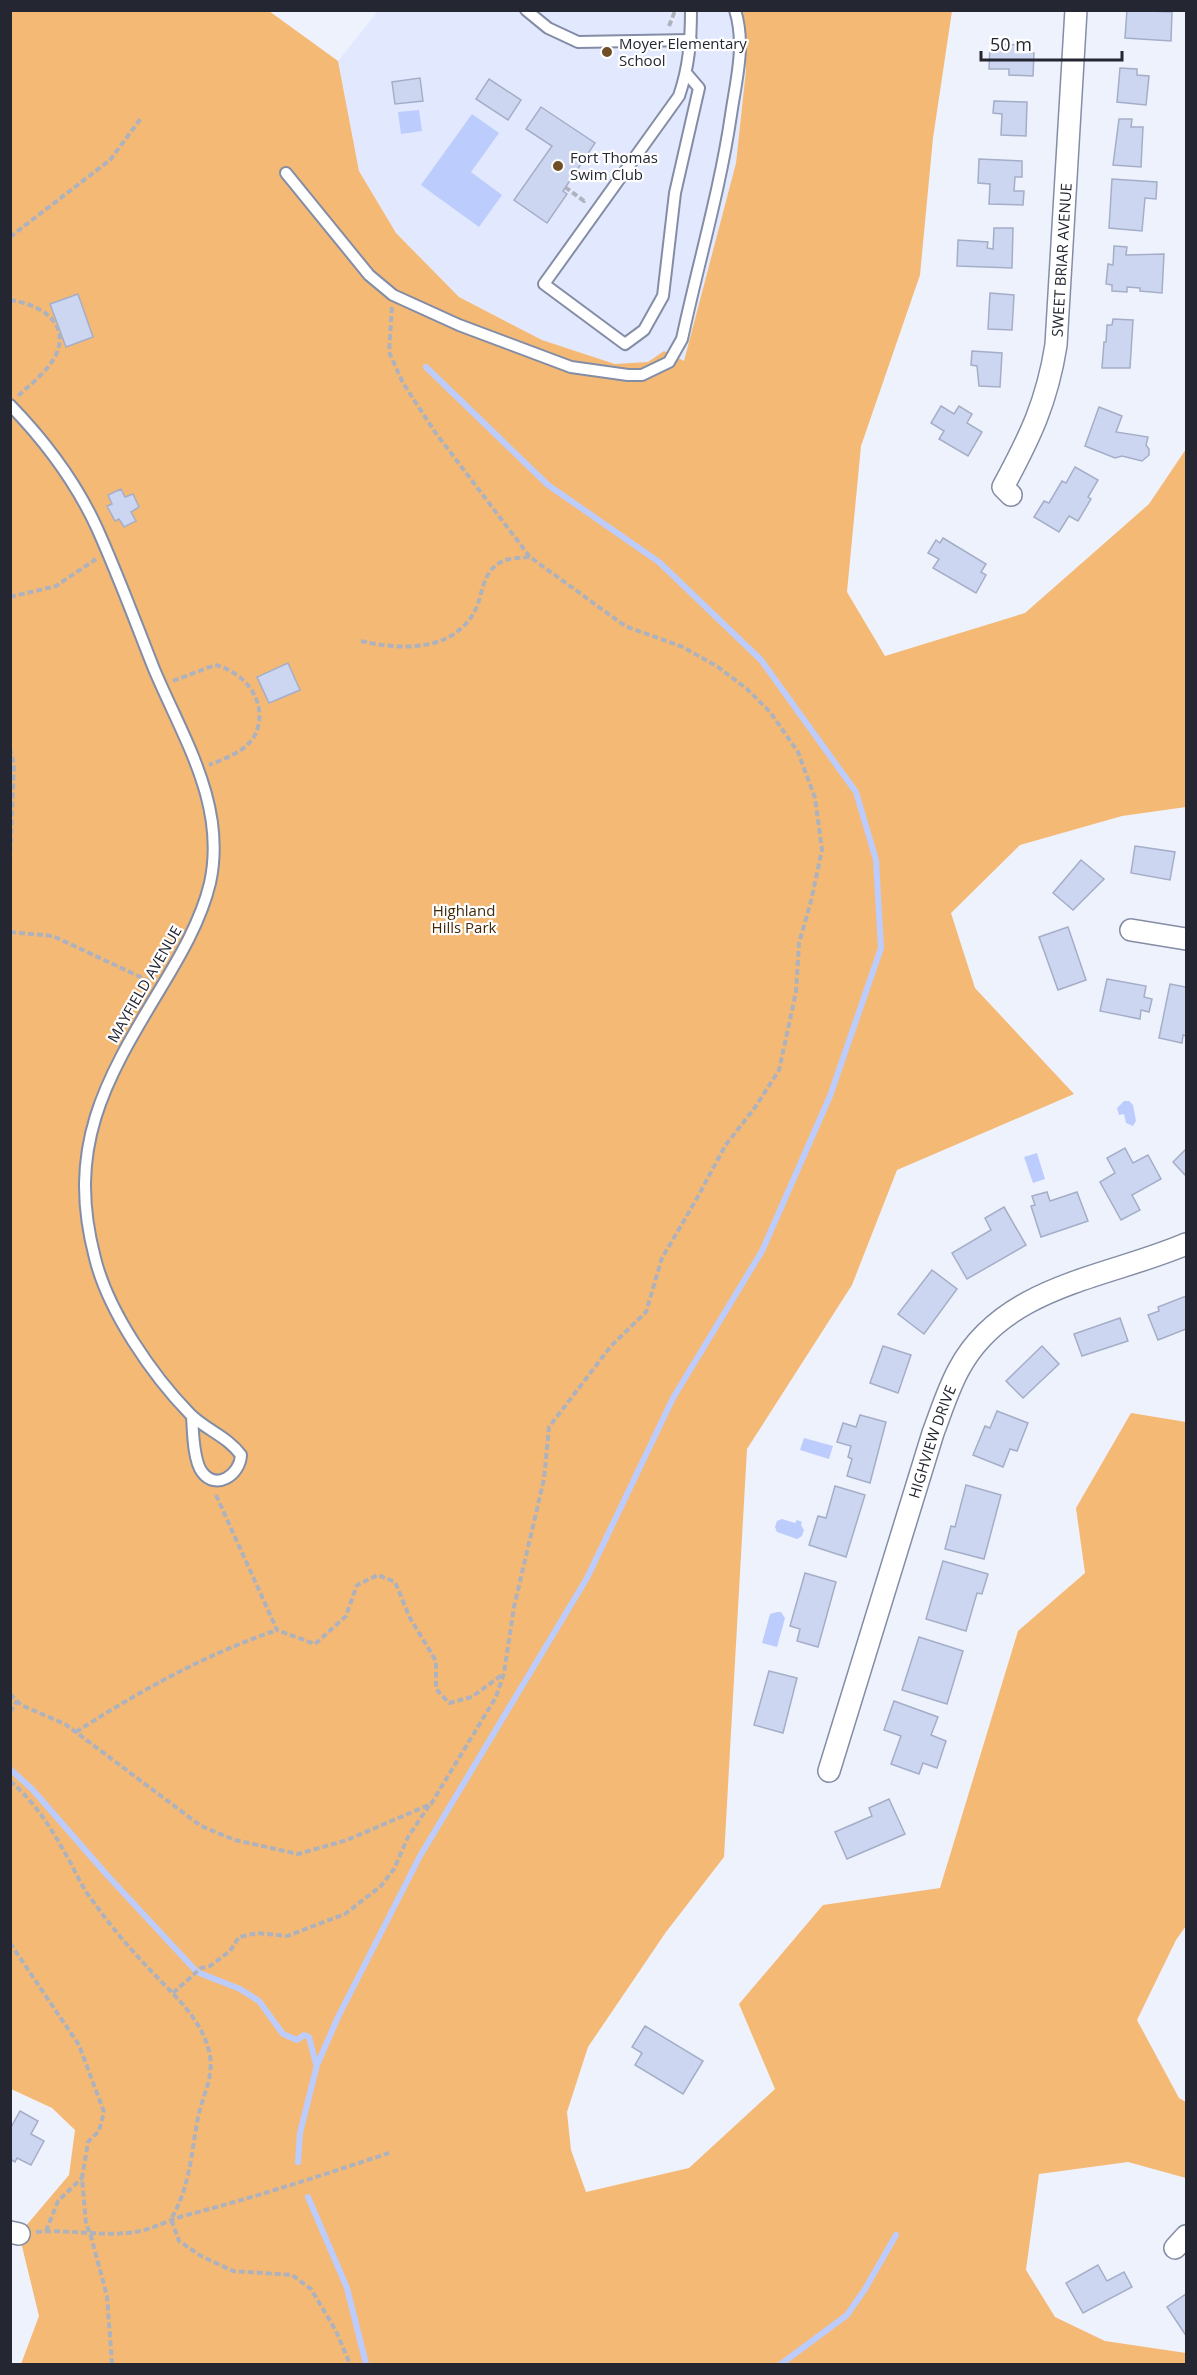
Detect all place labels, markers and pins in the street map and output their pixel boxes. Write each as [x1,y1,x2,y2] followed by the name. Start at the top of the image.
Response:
[619,33,747,70] place label: Moyer Elementary School
[600,45,614,59] marker: Moyer Elementary School
[570,147,658,184] place label: Fort Thomas Swim Club
[551,159,565,173] marker: Fort Thomas Swim Club

